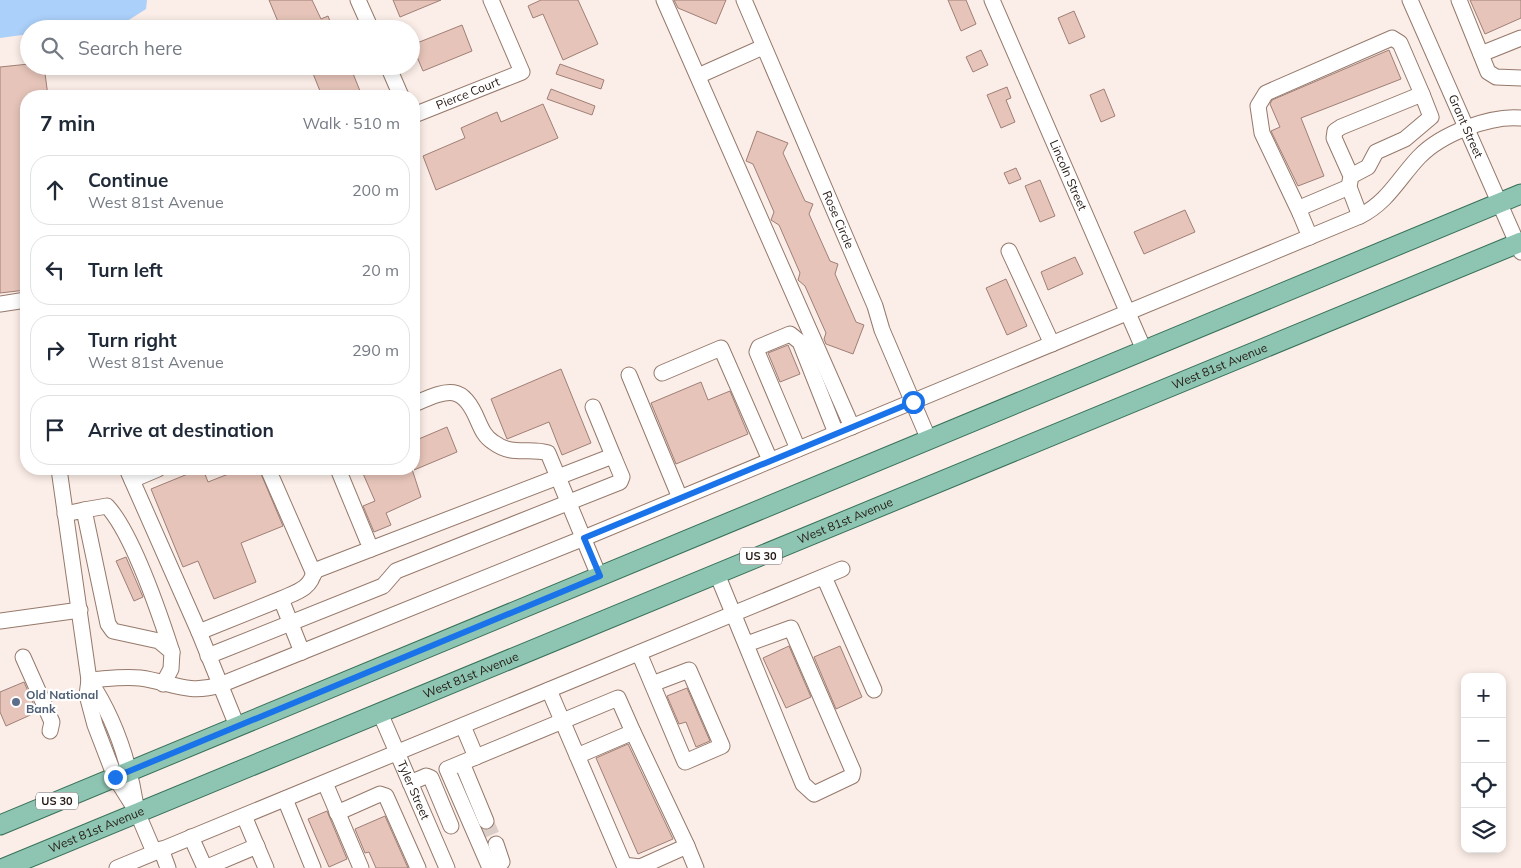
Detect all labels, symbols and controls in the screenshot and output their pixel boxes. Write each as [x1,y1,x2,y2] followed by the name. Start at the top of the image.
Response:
[20,20,420,75] search box
[38,34,66,62] icon: search
[78,36,182,60] text: Search here
[434,74,502,113] street label: Pierce Court
[1446,92,1487,160] street label: Grant Street
[40,110,95,136] text: 7 min
[302,113,400,133] text: Walk · 510 m
[1047,137,1090,213] street label: Lincoln Street
[88,168,168,192] text: Continue
[41,176,69,204] icon: ahead
[352,180,399,200] text: 200 m
[820,188,857,251] street label: Rose Circle
[88,192,224,212] text: West 81st Avenue
[41,256,69,284] icon: left
[88,258,163,282] text: Turn left
[362,260,399,280] text: 20 m
[88,328,177,352] text: Turn right
[41,336,69,364] icon: right
[352,340,399,360] text: 290 m
[1169,340,1269,392] street label: West 81st Avenue
[88,352,224,372] text: West 81st Avenue
[902,391,925,414] route start
[41,416,69,444] icon: arrive
[88,418,274,442] text: Arrive at destination
[795,494,895,547] street label: West 81st Avenue
[740,548,782,564] road number: US 30
[421,649,521,701] street label: West 81st Avenue
[1461,673,1506,853] map controls
[1461,673,1506,718] button: +
[26,687,98,716] place label: Old National Bank
[10,696,22,708] marker: Old National Bank
[1461,718,1506,763] button: −
[394,758,433,822] street label: Tyler Street
[1461,763,1506,808] button: locate
[104,766,127,789] route end
[36,792,78,809] road number: US 30
[46,803,146,856] street label: West 81st Avenue
[1461,808,1506,853] button: layers

